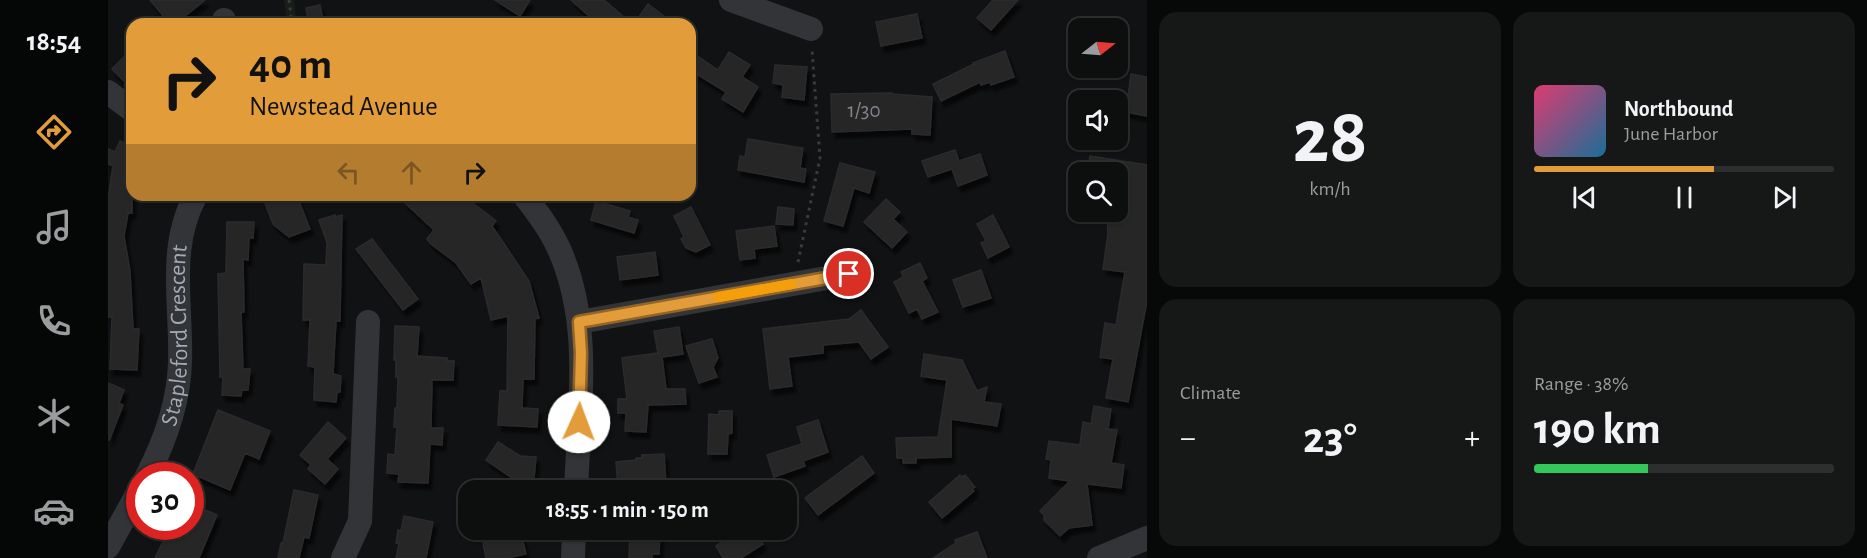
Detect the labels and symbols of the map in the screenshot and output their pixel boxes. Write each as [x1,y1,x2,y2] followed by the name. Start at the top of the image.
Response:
[1068,18,1128,78] north arrow
[848,100,881,121] house number: 1/30
[157,243,192,429] street label: Stapleford Crescent
[823,248,874,299] pin
[547,390,611,454] position arrow
[126,462,204,540] speed limit sign: 30

